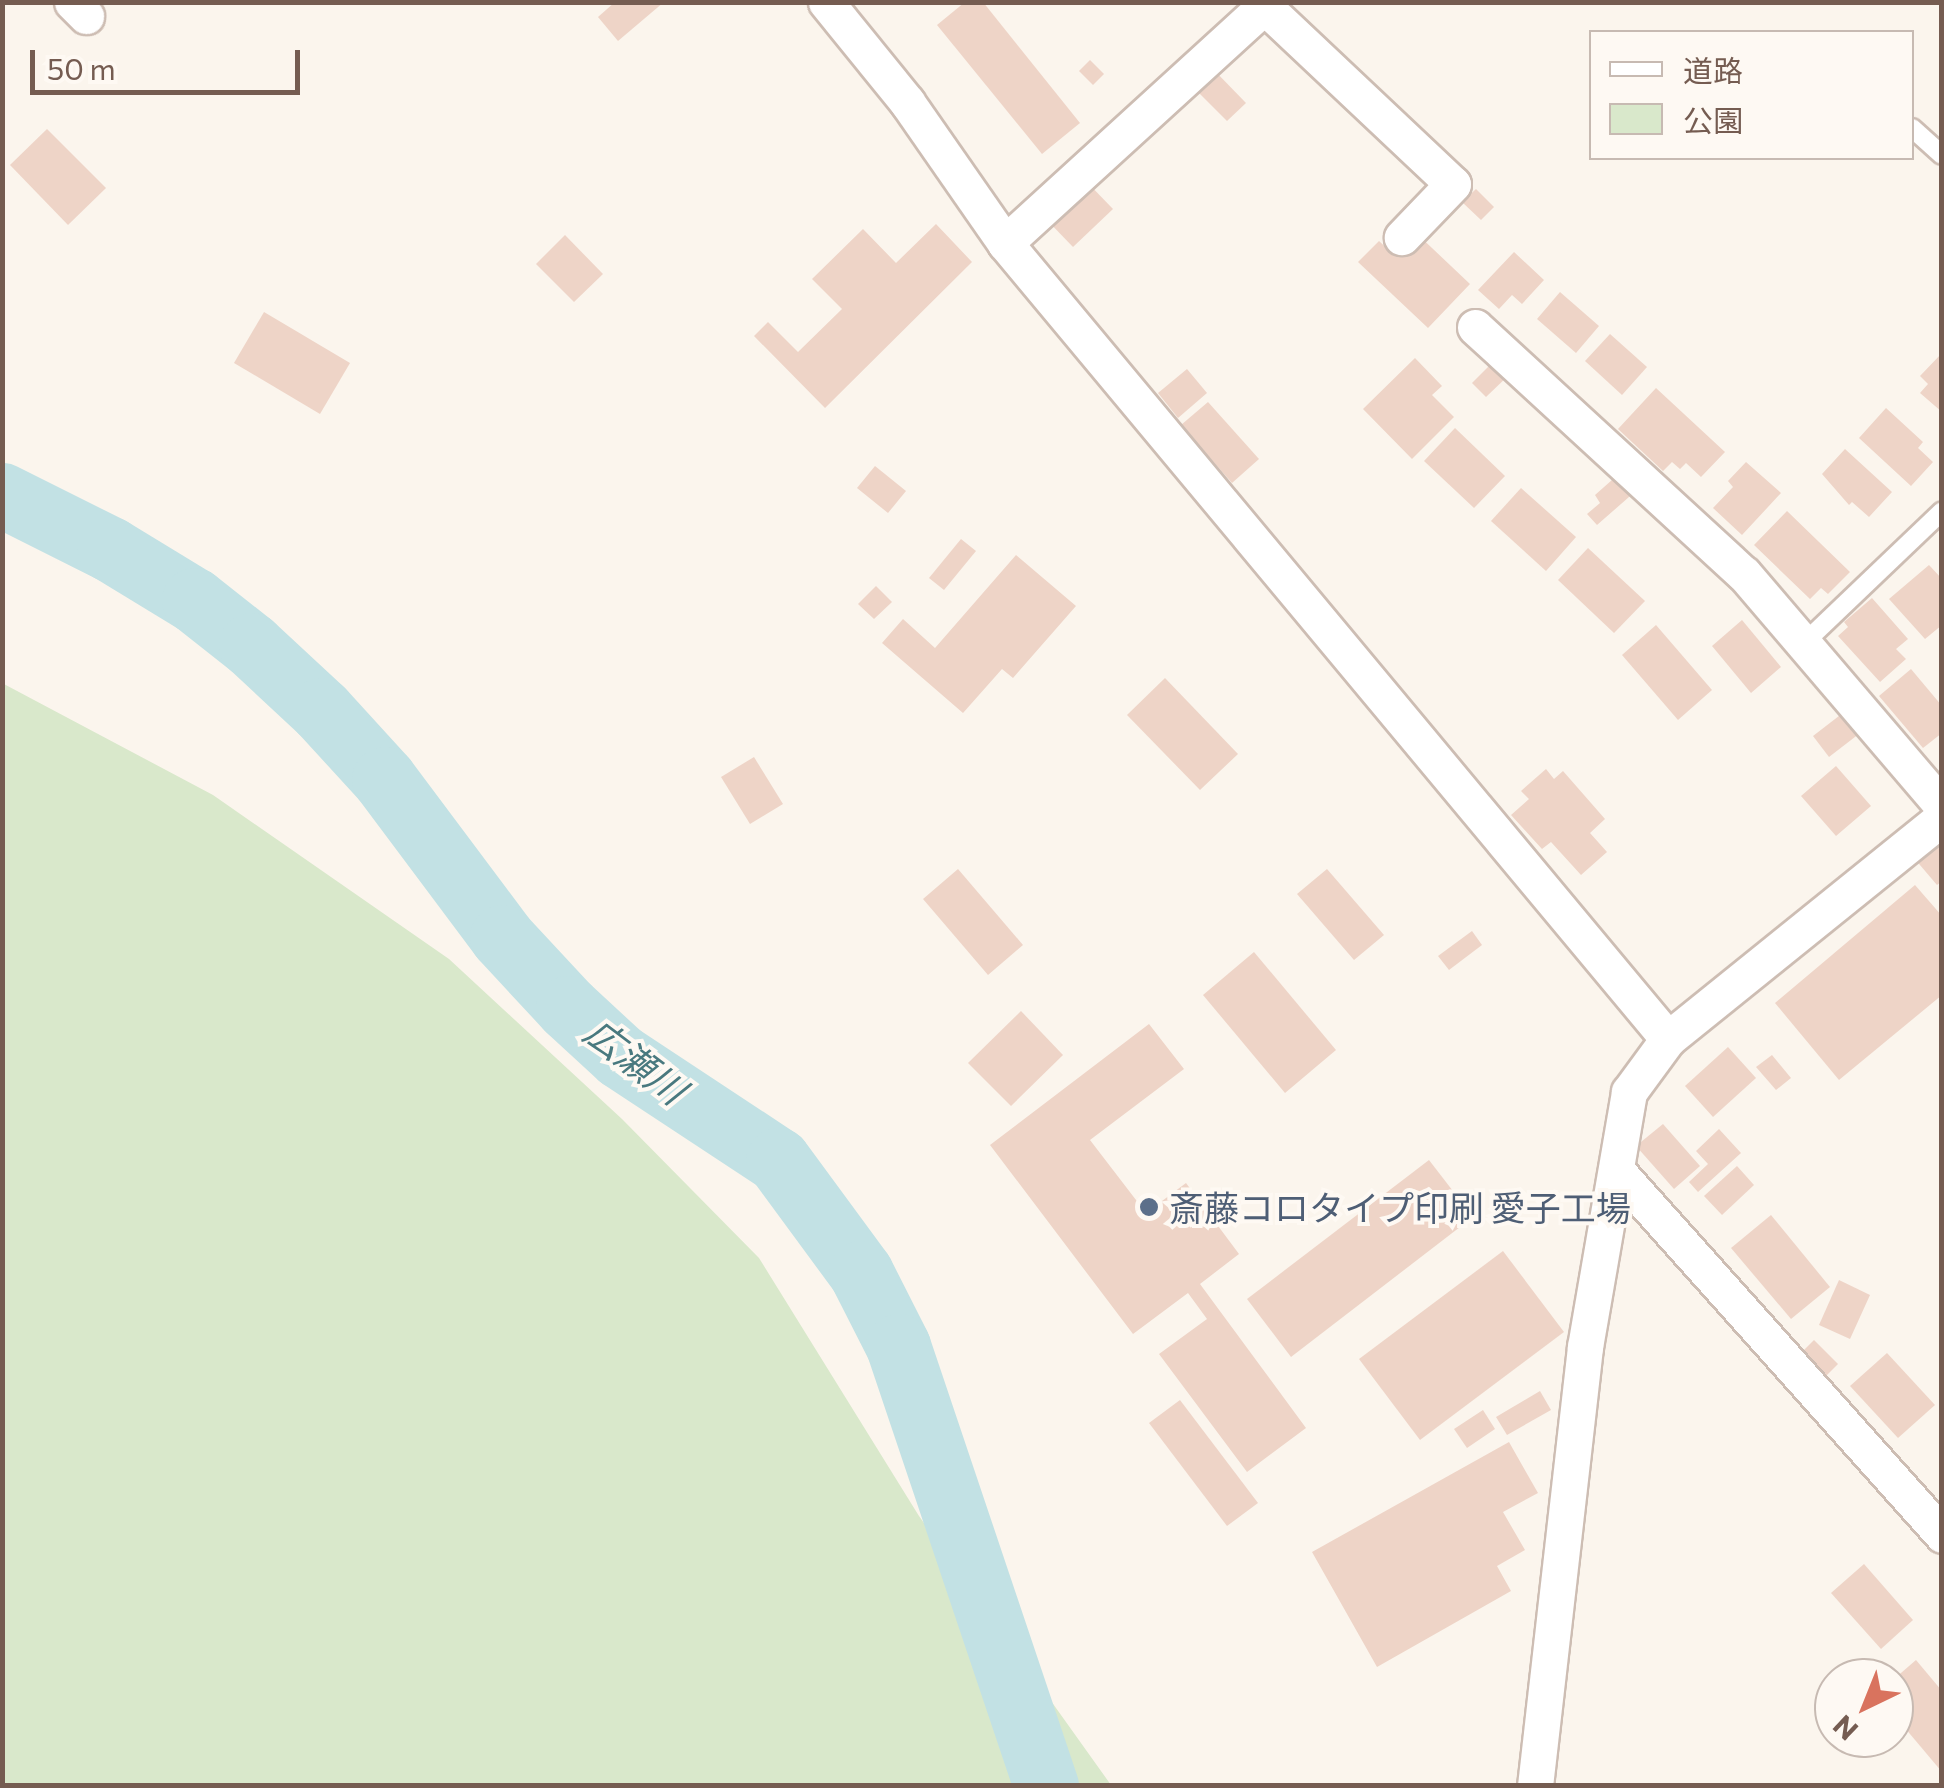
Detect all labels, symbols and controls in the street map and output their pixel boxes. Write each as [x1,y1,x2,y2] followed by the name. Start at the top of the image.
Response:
[35,30,305,92] scale bar
[1589,30,1914,160] legend
[47,49,116,86] text: 50 m
[1683,51,1743,88] text: 道路
[1683,101,1743,138] text: 公園
[577,1007,695,1113] water label: 広瀬川
[1169,1186,1631,1228] place label: 斎藤コロタイプ印刷 愛子工場
[1138,1196,1160,1218] marker: 斎藤コロタイプ印刷 愛子工場
[1814,1658,1914,1758] north arrow
[1826,1709,1864,1748] text: N

